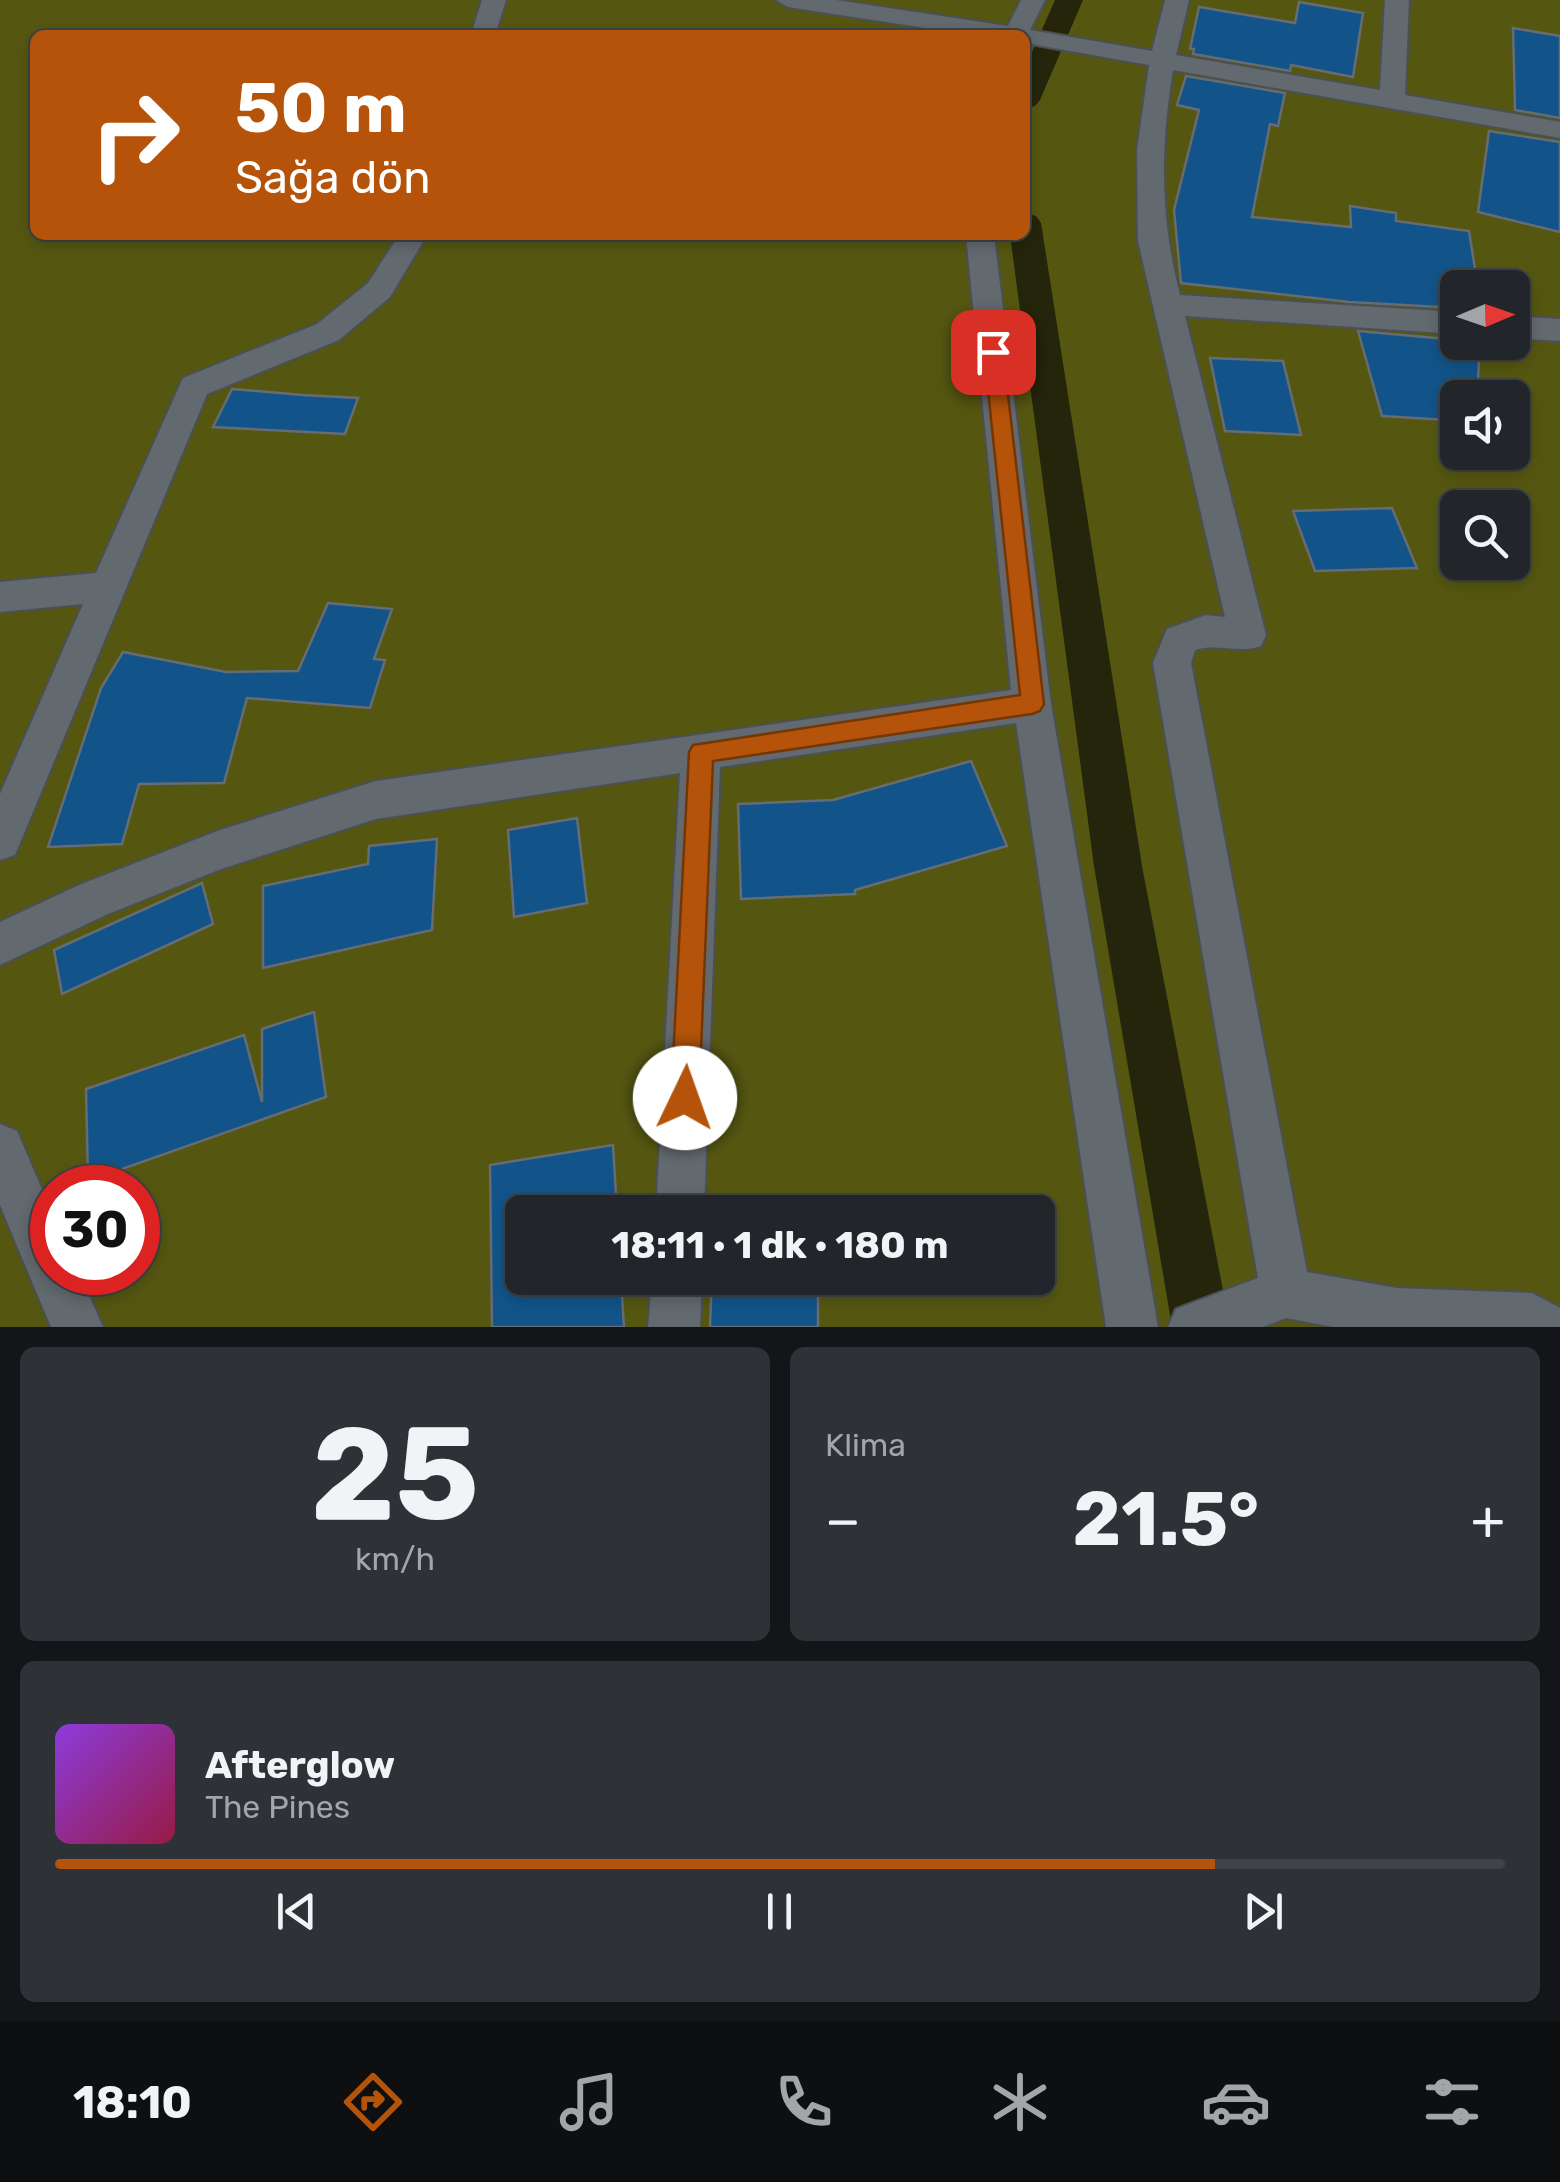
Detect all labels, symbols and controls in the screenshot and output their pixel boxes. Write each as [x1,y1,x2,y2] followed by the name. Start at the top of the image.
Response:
[235,67,407,150] text: 50 m
[70,70,200,200] icon: right
[235,151,430,204] text: Sağa dön
[1440,270,1530,360] north arrow
[1440,270,1530,580] map controls
[951,310,1036,395] pin
[966,325,1021,380] icon: arrive
[1440,380,1530,470] button: sound
[1440,490,1530,580] button: search
[633,1046,737,1150] position arrow
[30,1165,160,1295] speed limit sign: 30
[611,1222,949,1268] text: 18:11 · 1 dk · 180 m
[311,1397,479,1552] text: 25
[825,1426,906,1464] text: Klima
[1072,1475,1259,1564] text: 21.5°
[825,1488,861,1553] text: −
[1471,1488,1505,1553] text: +
[355,1540,435,1578] text: km/h
[205,1742,395,1788] text: Afterglow
[205,1788,350,1826] text: The Pines
[269,1884,324,1939] icon: previous
[752,1884,807,1939] icon: pause
[1236,1884,1291,1939] icon: next
[338,2067,408,2137] icon: directions
[554,2067,624,2137] icon: music
[769,2067,839,2137] icon: phone
[985,2067,1055,2137] icon: climate
[1201,2067,1271,2137] icon: car
[1417,2067,1487,2137] icon: filters
[73,2076,192,2129] text: 18:10

